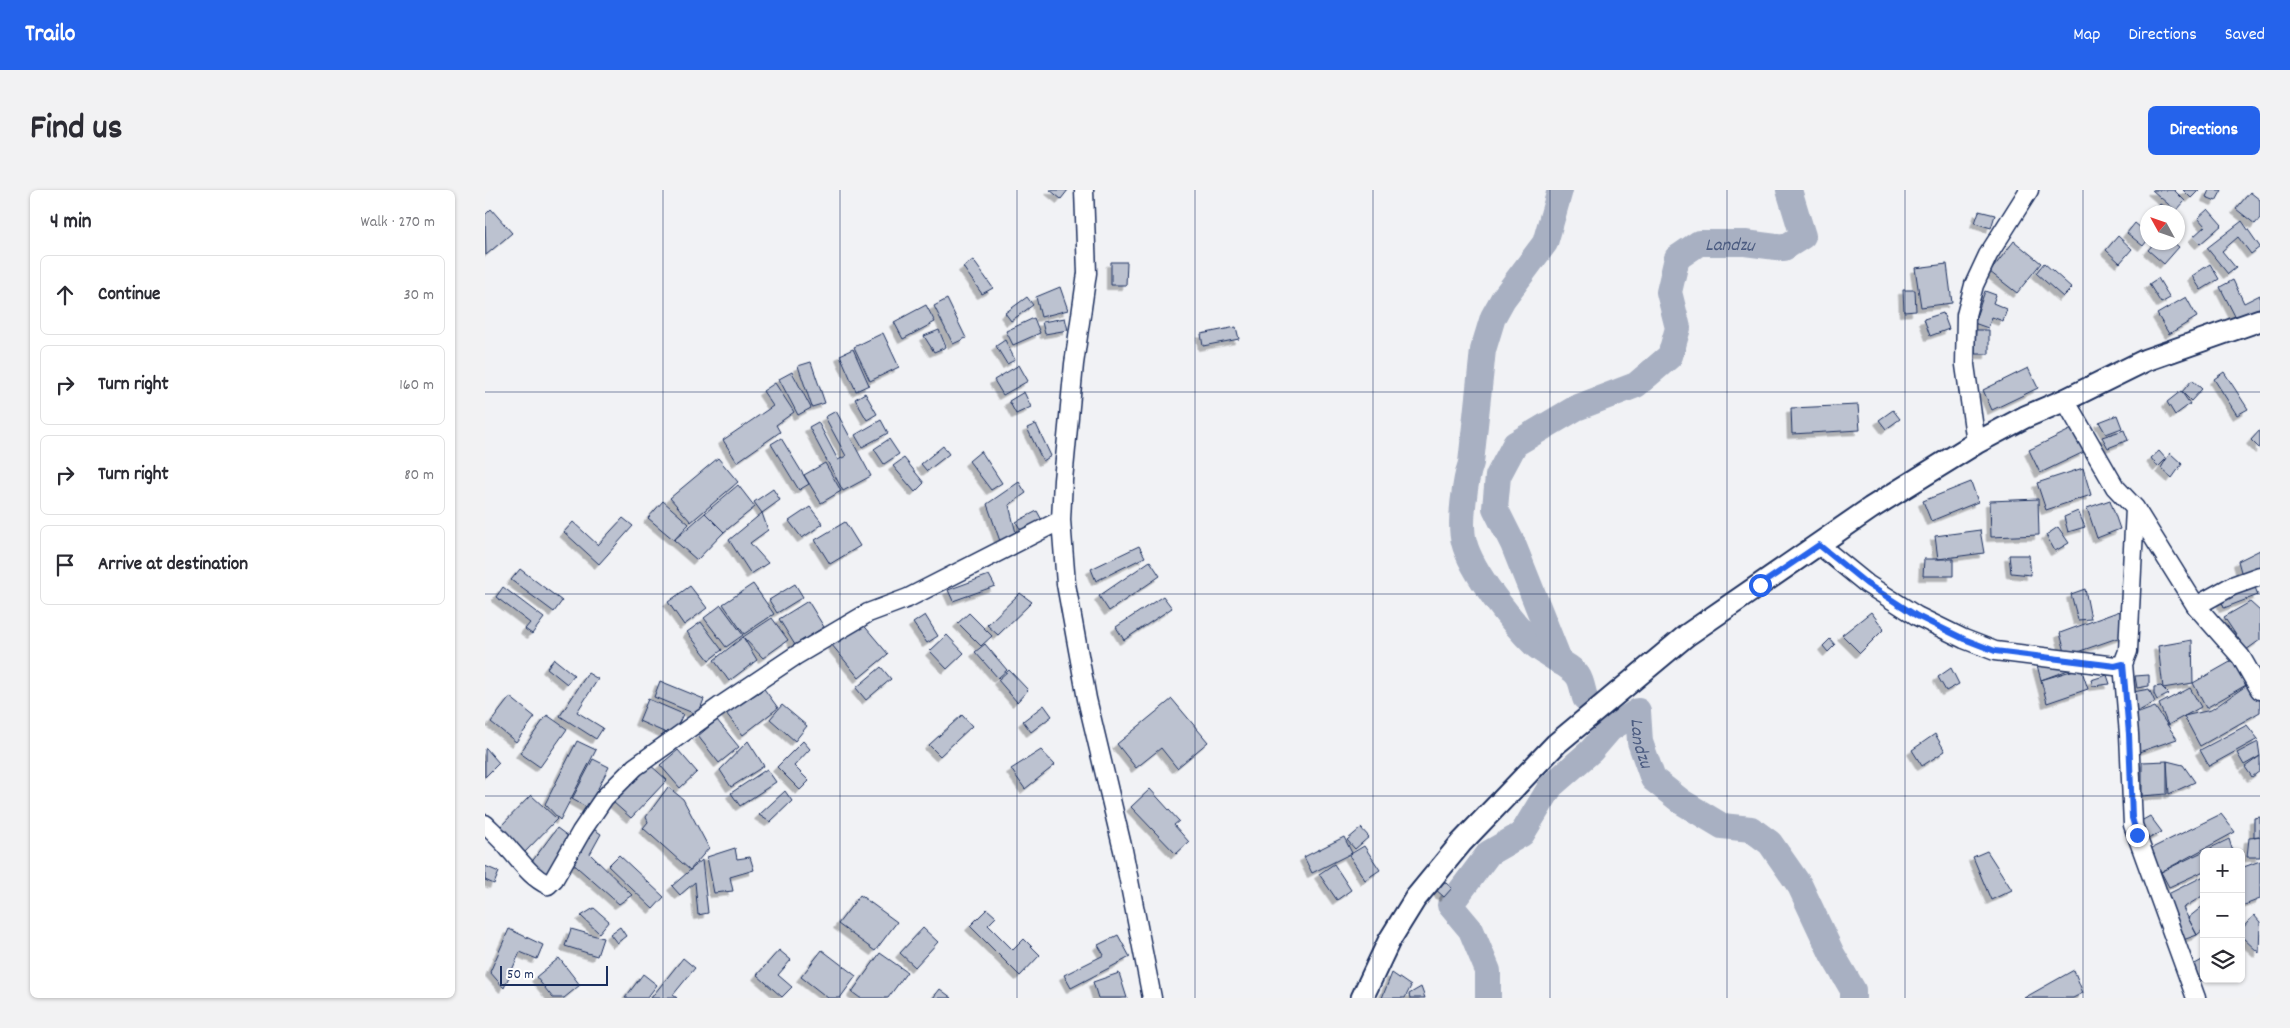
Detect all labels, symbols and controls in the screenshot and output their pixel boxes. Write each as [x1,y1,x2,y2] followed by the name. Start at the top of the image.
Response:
[25,18,76,52] text: Trailo
[2073,23,2100,48] text: Map
[2128,23,2197,48] text: Directions
[2225,23,2265,48] text: Saved
[30,105,122,155] text: Find us
[2148,106,2260,155] button: Directions
[2140,205,2185,250] north arrow
[50,208,92,238] text: 4 min
[360,211,435,234] text: Walk · 270 m
[1705,233,1758,261] water label: Landzu
[51,281,79,309] icon: ahead
[98,282,160,309] text: Continue
[404,284,434,307] text: 30 m
[51,371,79,399] icon: right
[98,372,169,399] text: Turn right
[399,374,434,397] text: 160 m
[51,461,79,489] icon: right
[98,462,169,489] text: Turn right
[404,464,434,487] text: 80 m
[51,551,79,579] icon: arrive
[98,552,248,579] text: Arrive at destination
[1749,574,1772,597] route start
[1622,718,1659,774] water label: Landzu
[2126,824,2149,847] route end
[2200,848,2245,983] map controls
[2200,848,2245,893] button: +
[2200,893,2245,938] button: −
[2200,938,2245,983] button: layers
[500,963,607,986] scale bar
[507,965,534,985] text: 50 m

